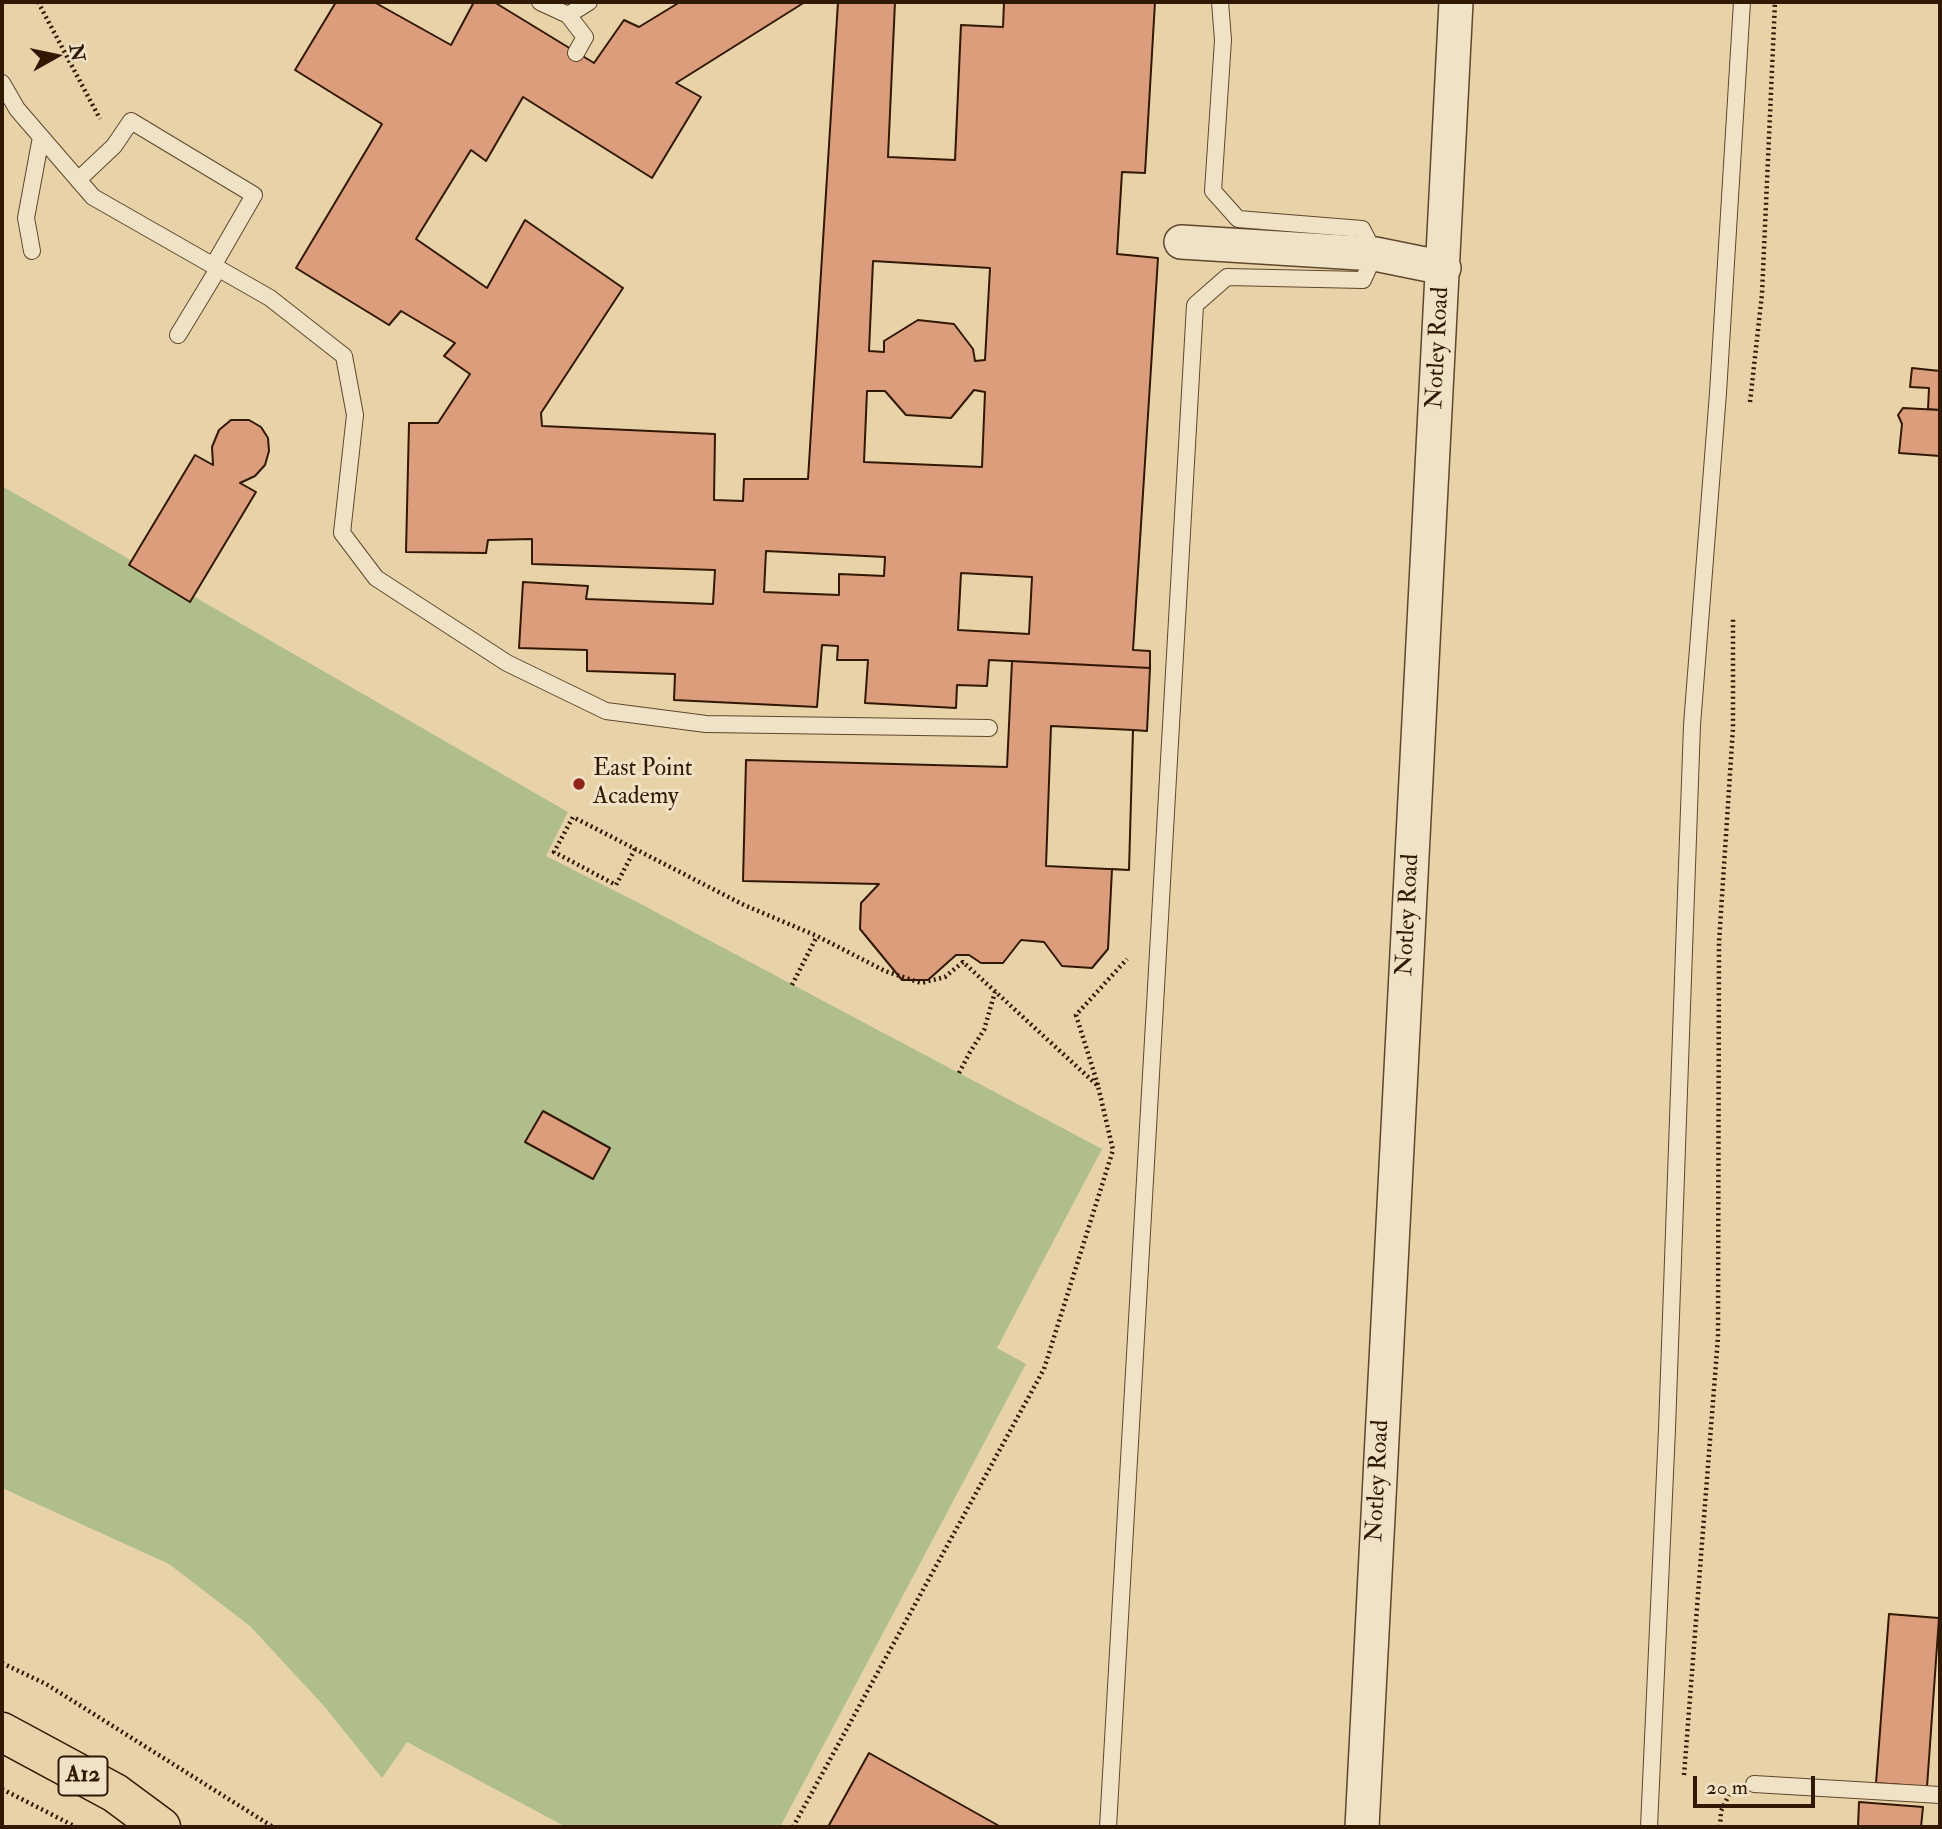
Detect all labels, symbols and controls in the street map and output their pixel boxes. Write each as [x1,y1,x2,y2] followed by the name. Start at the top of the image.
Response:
[21,21,91,91] north arrow
[64,42,90,63] text: N
[1421,286,1457,410] street label: Notley Road
[593,756,692,812] place label: East Point Academy
[571,776,587,792] marker: East Point Academy
[1391,853,1427,977] street label: Notley Road
[1361,1419,1397,1543] street label: Notley Road
[58,1756,108,1796] road number: A12
[1697,1762,1820,1806] scale bar
[1706,1774,1748,1801] text: 20 m

